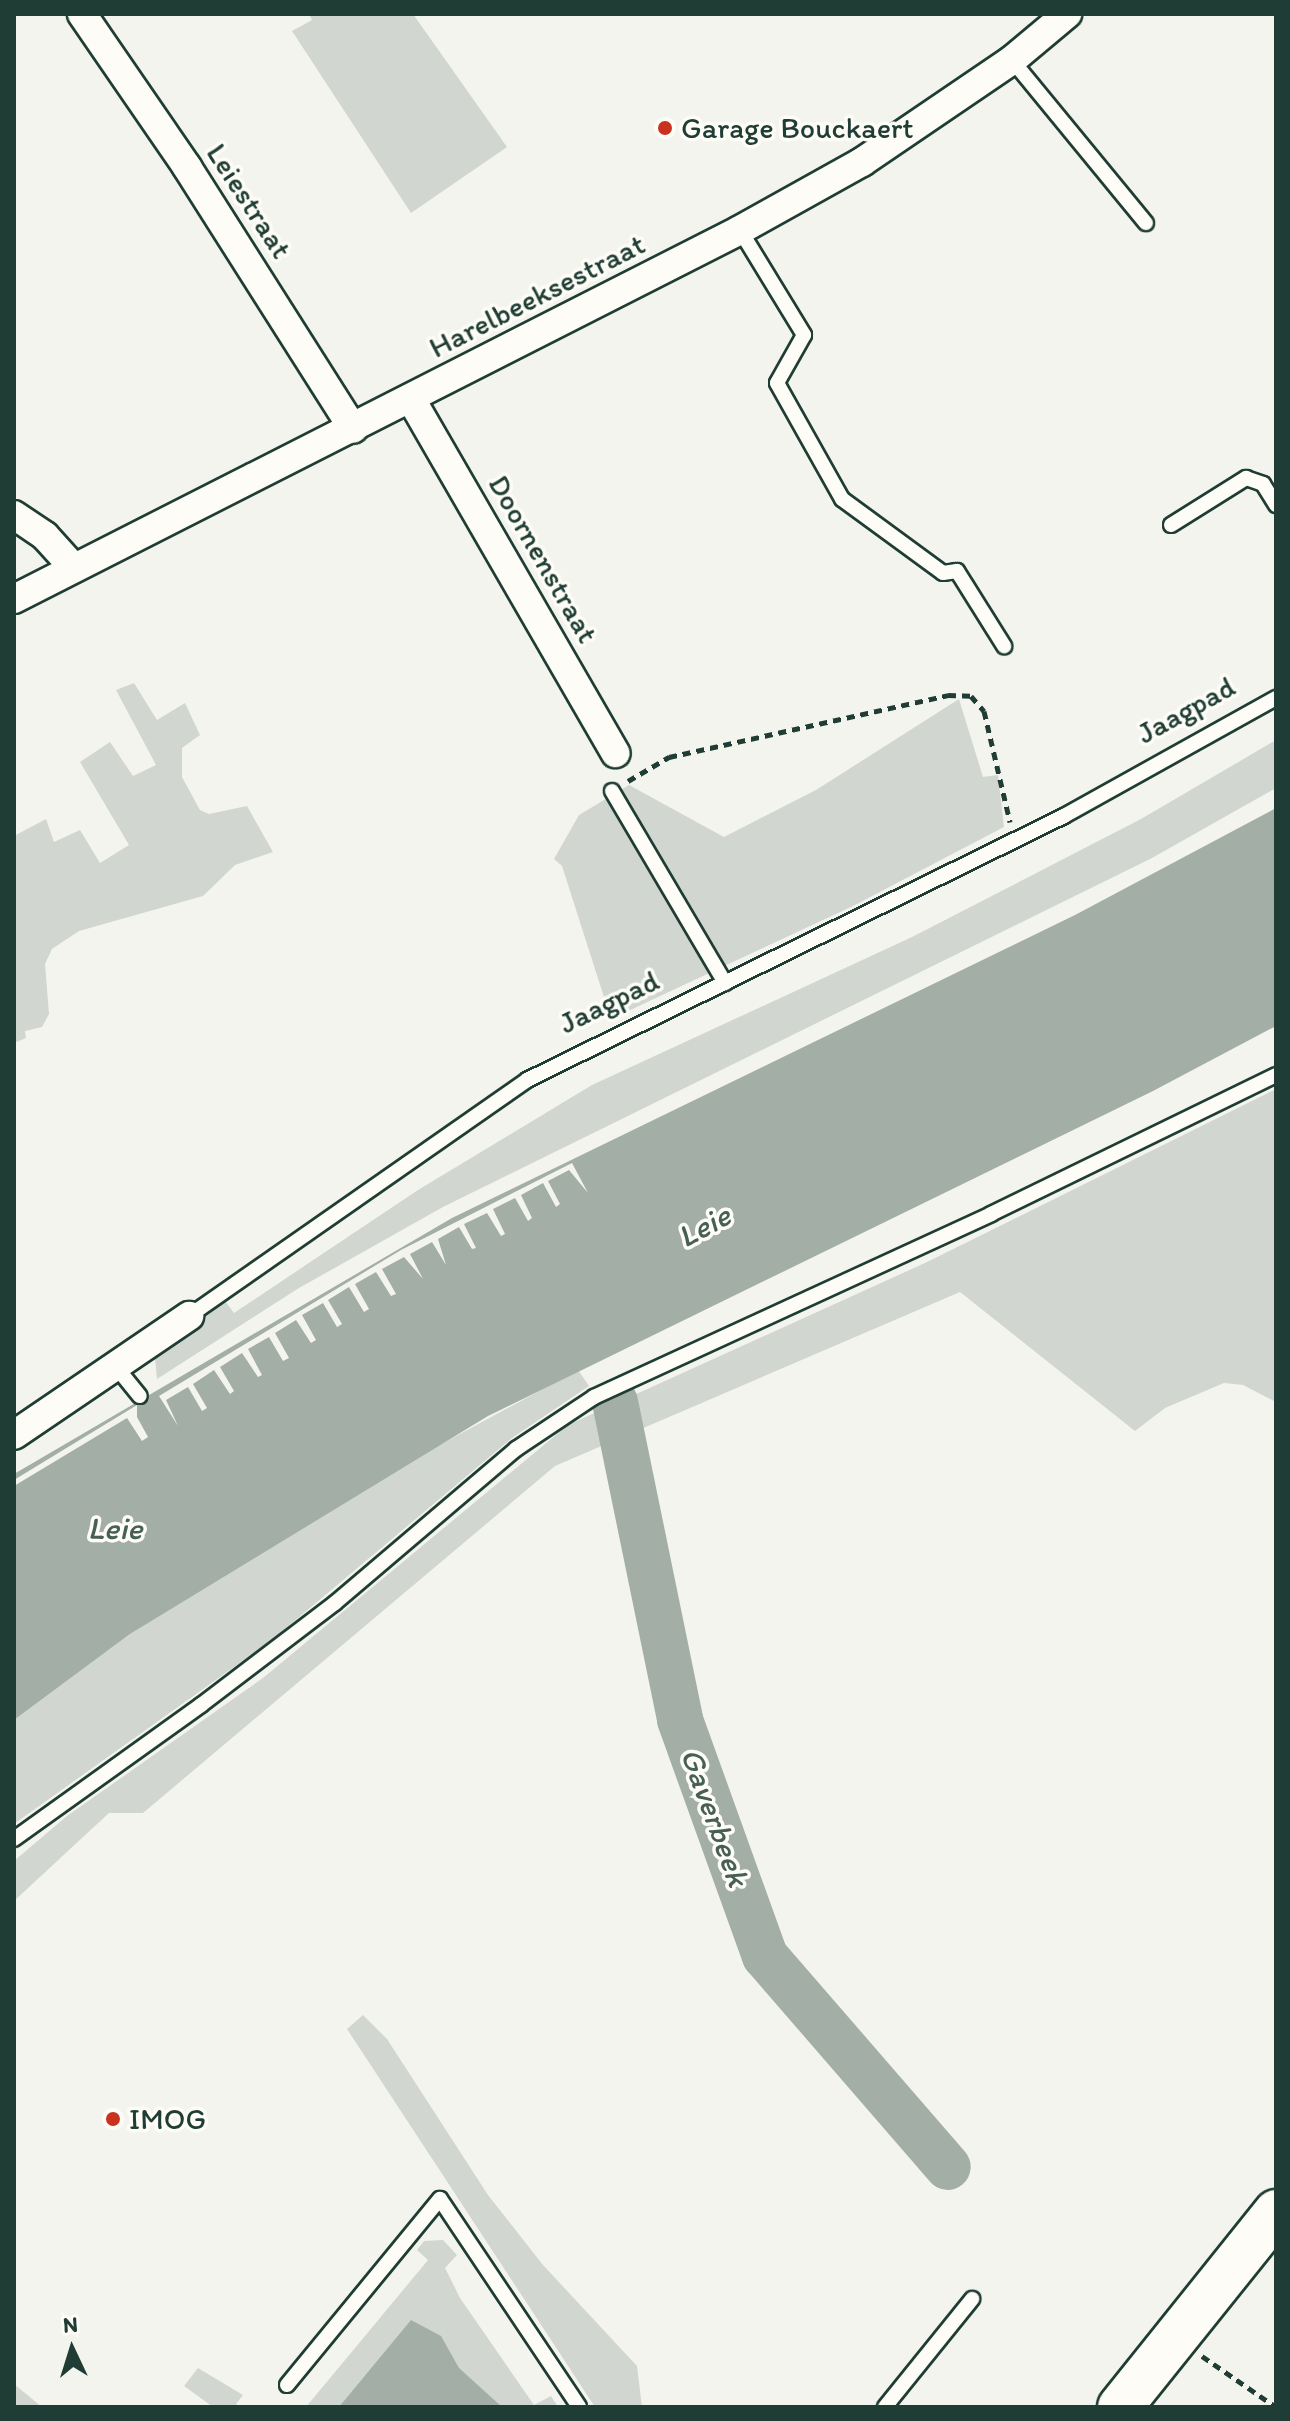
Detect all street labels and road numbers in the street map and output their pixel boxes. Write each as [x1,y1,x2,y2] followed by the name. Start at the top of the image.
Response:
[199,137,299,265] street label: Leiestraat
[423,226,651,366] street label: Harelbeeksestraat
[480,469,606,649] street label: Doornenstraat
[1131,668,1241,752] street label: Jaagpad
[553,962,665,1042] street label: Jaagpad

